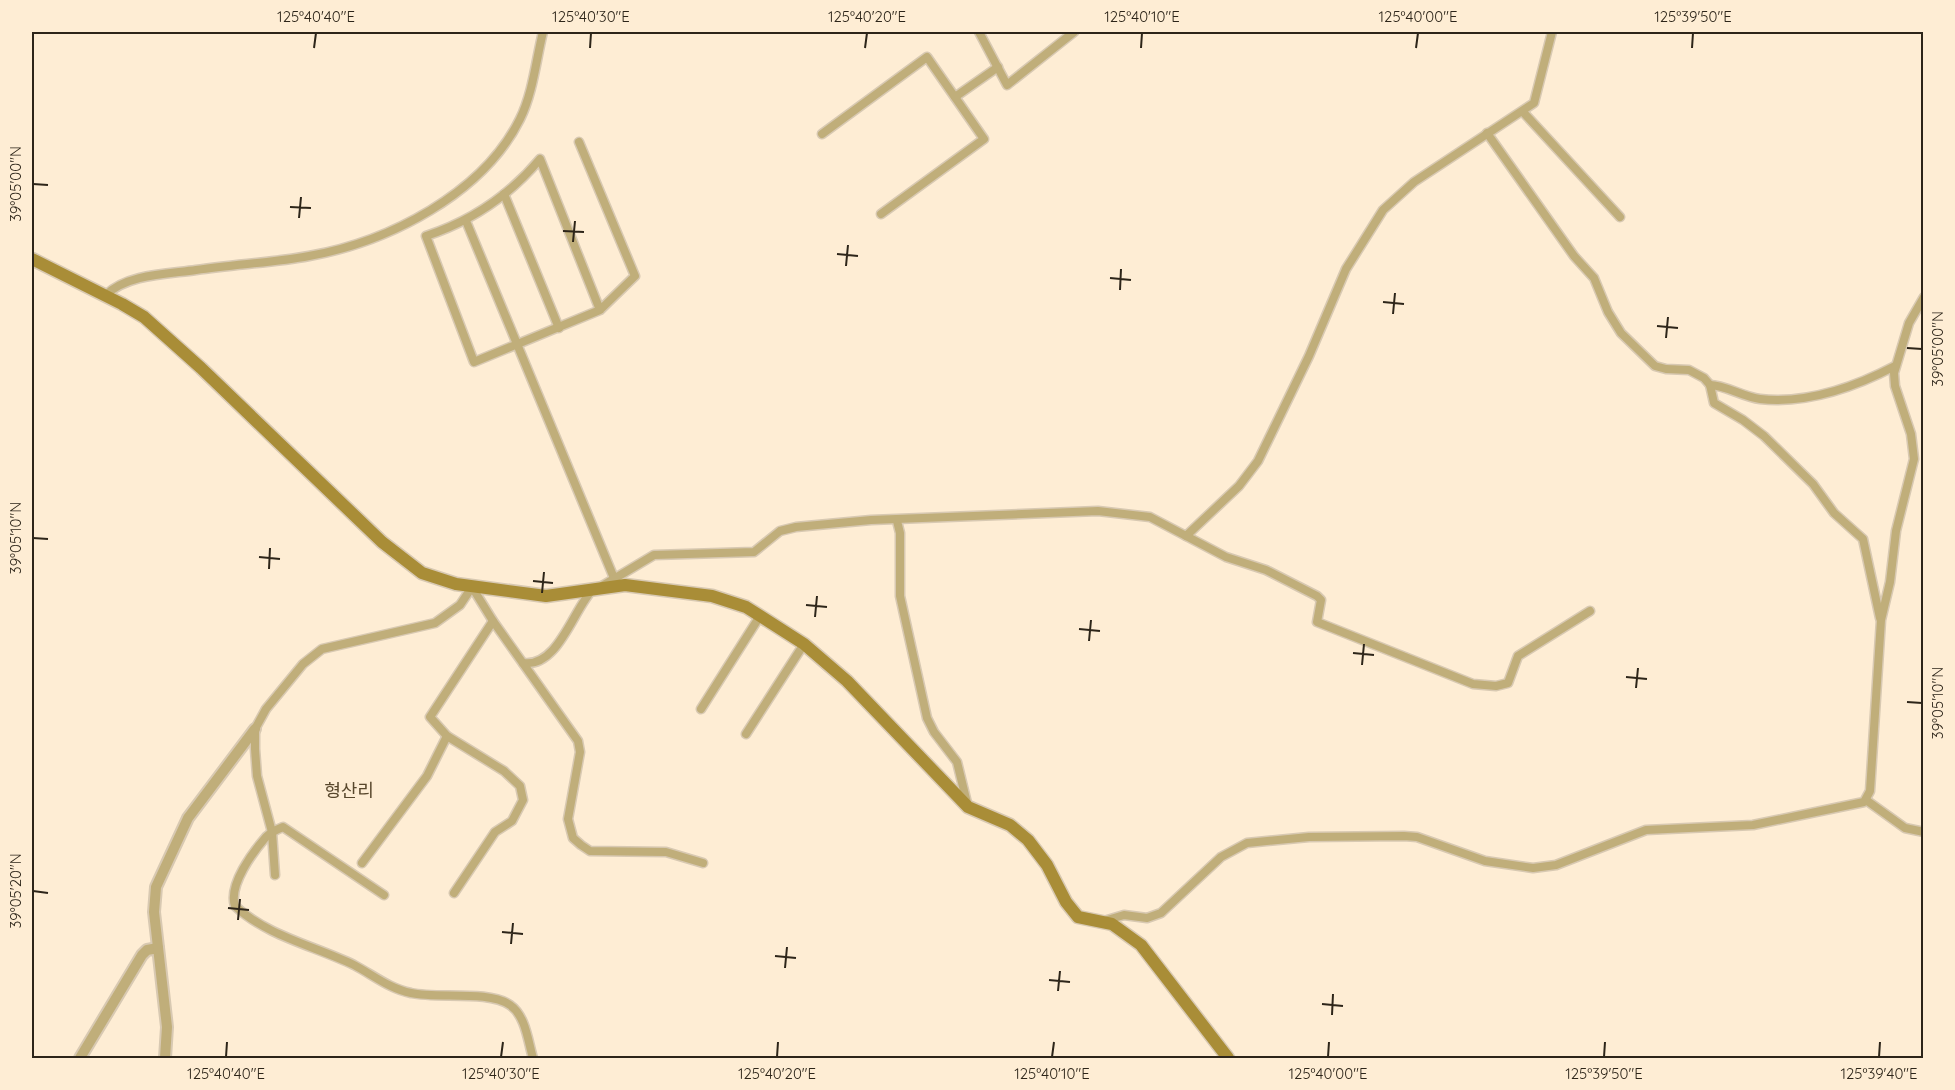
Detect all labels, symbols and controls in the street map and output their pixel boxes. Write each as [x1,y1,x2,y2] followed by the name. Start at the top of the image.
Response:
[277,7,355,26] text: 125°40'40"E
[552,7,630,26] text: 125°40'30"E
[828,7,906,26] text: 125°40'20"E
[1104,7,1180,26] text: 125°40'10"E
[1379,7,1457,26] text: 125°40'00"E
[1654,7,1732,26] text: 125°39'50"E
[6,146,25,222] text: 39°05'00"N
[1928,311,1947,387] text: 39°05'00"N
[6,502,25,574] text: 39°05'10"N
[1928,667,1947,739] text: 39°05'10"N
[324,779,374,802] district label: 형산리
[6,853,25,929] text: 39°05'20"N
[187,1064,265,1083] text: 125°40'40"E
[462,1064,540,1083] text: 125°40'30"E
[738,1064,816,1083] text: 125°40'20"E
[1014,1064,1090,1083] text: 125°40'10"E
[1289,1064,1367,1083] text: 125°40'00"E
[1565,1064,1643,1083] text: 125°39'50"E
[1840,1064,1918,1083] text: 125°39'40"E

